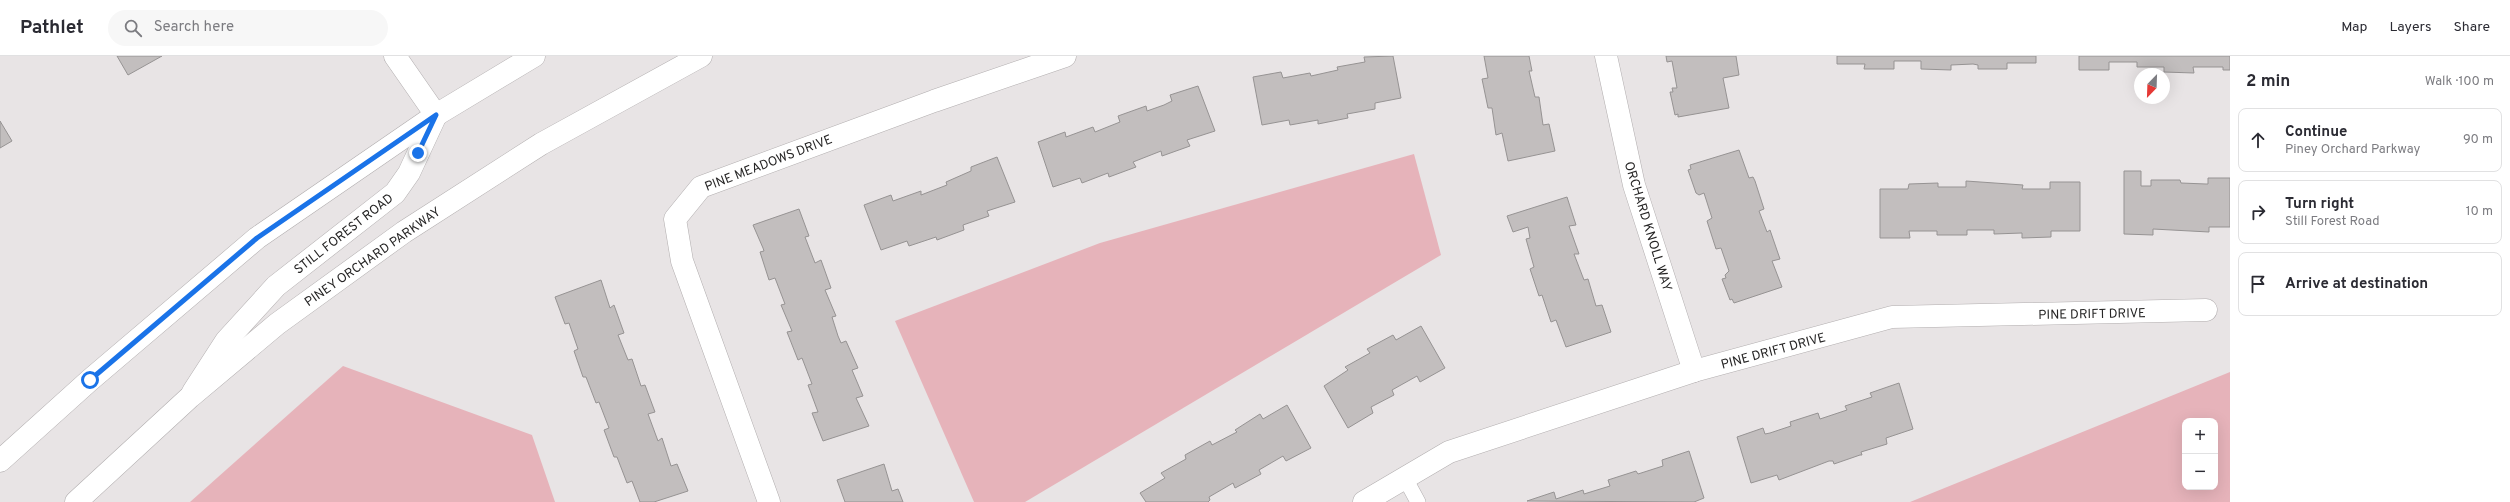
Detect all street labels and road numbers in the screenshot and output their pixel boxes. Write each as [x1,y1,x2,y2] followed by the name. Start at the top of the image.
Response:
[703,132,835,196] street label: PINE MEADOWS DRIVE
[1620,160,1674,293] street label: ORCHARD KNOLL WAY
[291,191,397,278] street label: STILL FOREST ROAD
[302,204,444,311] street label: PINEY ORCHARD PARKWAY
[2038,306,2146,324] street label: PINE DRIFT DRIVE
[1719,330,1828,374] street label: PINE DRIFT DRIVE

